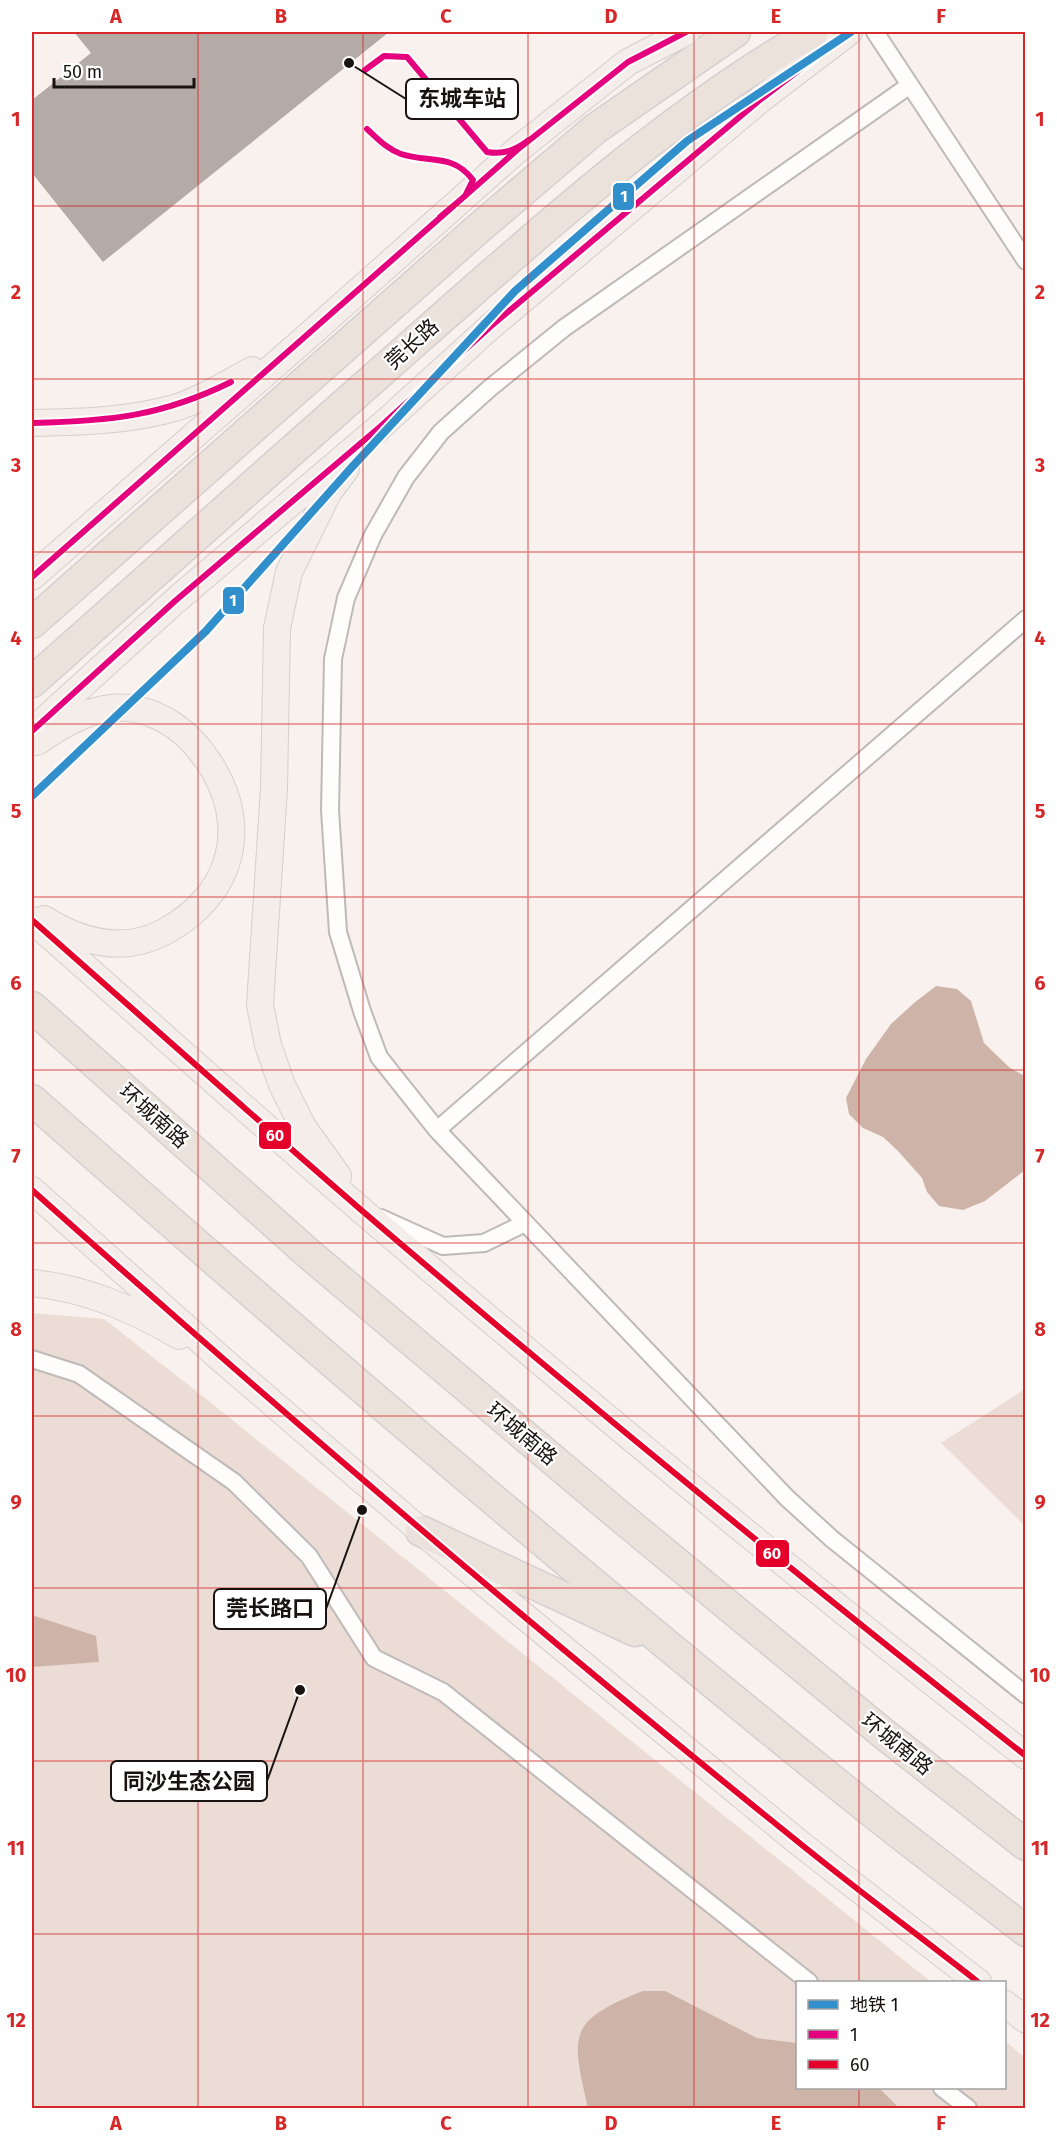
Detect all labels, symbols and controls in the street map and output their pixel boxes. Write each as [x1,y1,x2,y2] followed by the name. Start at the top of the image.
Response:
[109,4,123,28] text: A
[275,4,287,28] text: B
[440,4,452,28] text: C
[604,4,618,28] text: D
[771,4,781,28] text: E
[936,4,946,28] text: F
[54,51,194,89] scale bar
[63,61,102,83] text: 50 m
[406,79,518,119] callout: 东城车站
[418,85,506,112] text: 东城车站
[11,107,21,131] text: 1
[1035,107,1045,131] text: 1
[612,182,635,211] line badge: 1
[620,187,628,206] text: 1
[11,280,21,304] text: 2
[1035,280,1045,304] text: 2
[380,313,444,375] street label: 莞长路
[10,453,21,477] text: 3
[1034,453,1045,477] text: 3
[222,586,245,615] line badge: 1
[229,591,237,610] text: 1
[10,626,22,650] text: 4
[1034,626,1046,650] text: 4
[11,799,22,823] text: 5
[1035,799,1046,823] text: 5
[10,971,22,995] text: 6
[1034,971,1046,995] text: 6
[114,1078,194,1154] street label: 环城南路
[258,1121,292,1150] line badge: 60
[266,1126,284,1145] text: 60
[11,1144,21,1168] text: 7
[1035,1144,1045,1168] text: 7
[10,1317,22,1341] text: 8
[1034,1317,1046,1341] text: 8
[481,1397,563,1471] street label: 环城南路
[10,1490,22,1514] text: 9
[1034,1490,1046,1514] text: 9
[755,1539,790,1568] line badge: 60
[763,1544,781,1563] text: 60
[214,1589,326,1629] callout: 莞长路口
[226,1595,314,1622] text: 莞长路口
[6,1663,26,1687] text: 10
[1030,1663,1050,1687] text: 10
[856,1707,938,1781] street label: 环城南路
[111,1761,267,1801] callout: 同沙生态公园
[123,1768,255,1795] text: 同沙生态公园
[7,1836,25,1860] text: 11
[1031,1836,1049,1860] text: 11
[796,1981,1006,2089] legend
[850,1994,899,2016] text: 地铁 1
[6,2008,26,2032] text: 12
[1030,2008,1050,2032] text: 12
[850,2024,858,2046] text: 1
[850,2054,870,2076] text: 60
[109,2111,123,2135] text: A
[275,2111,287,2135] text: B
[440,2111,452,2135] text: C
[604,2111,618,2135] text: D
[771,2111,781,2135] text: E
[936,2111,946,2135] text: F

